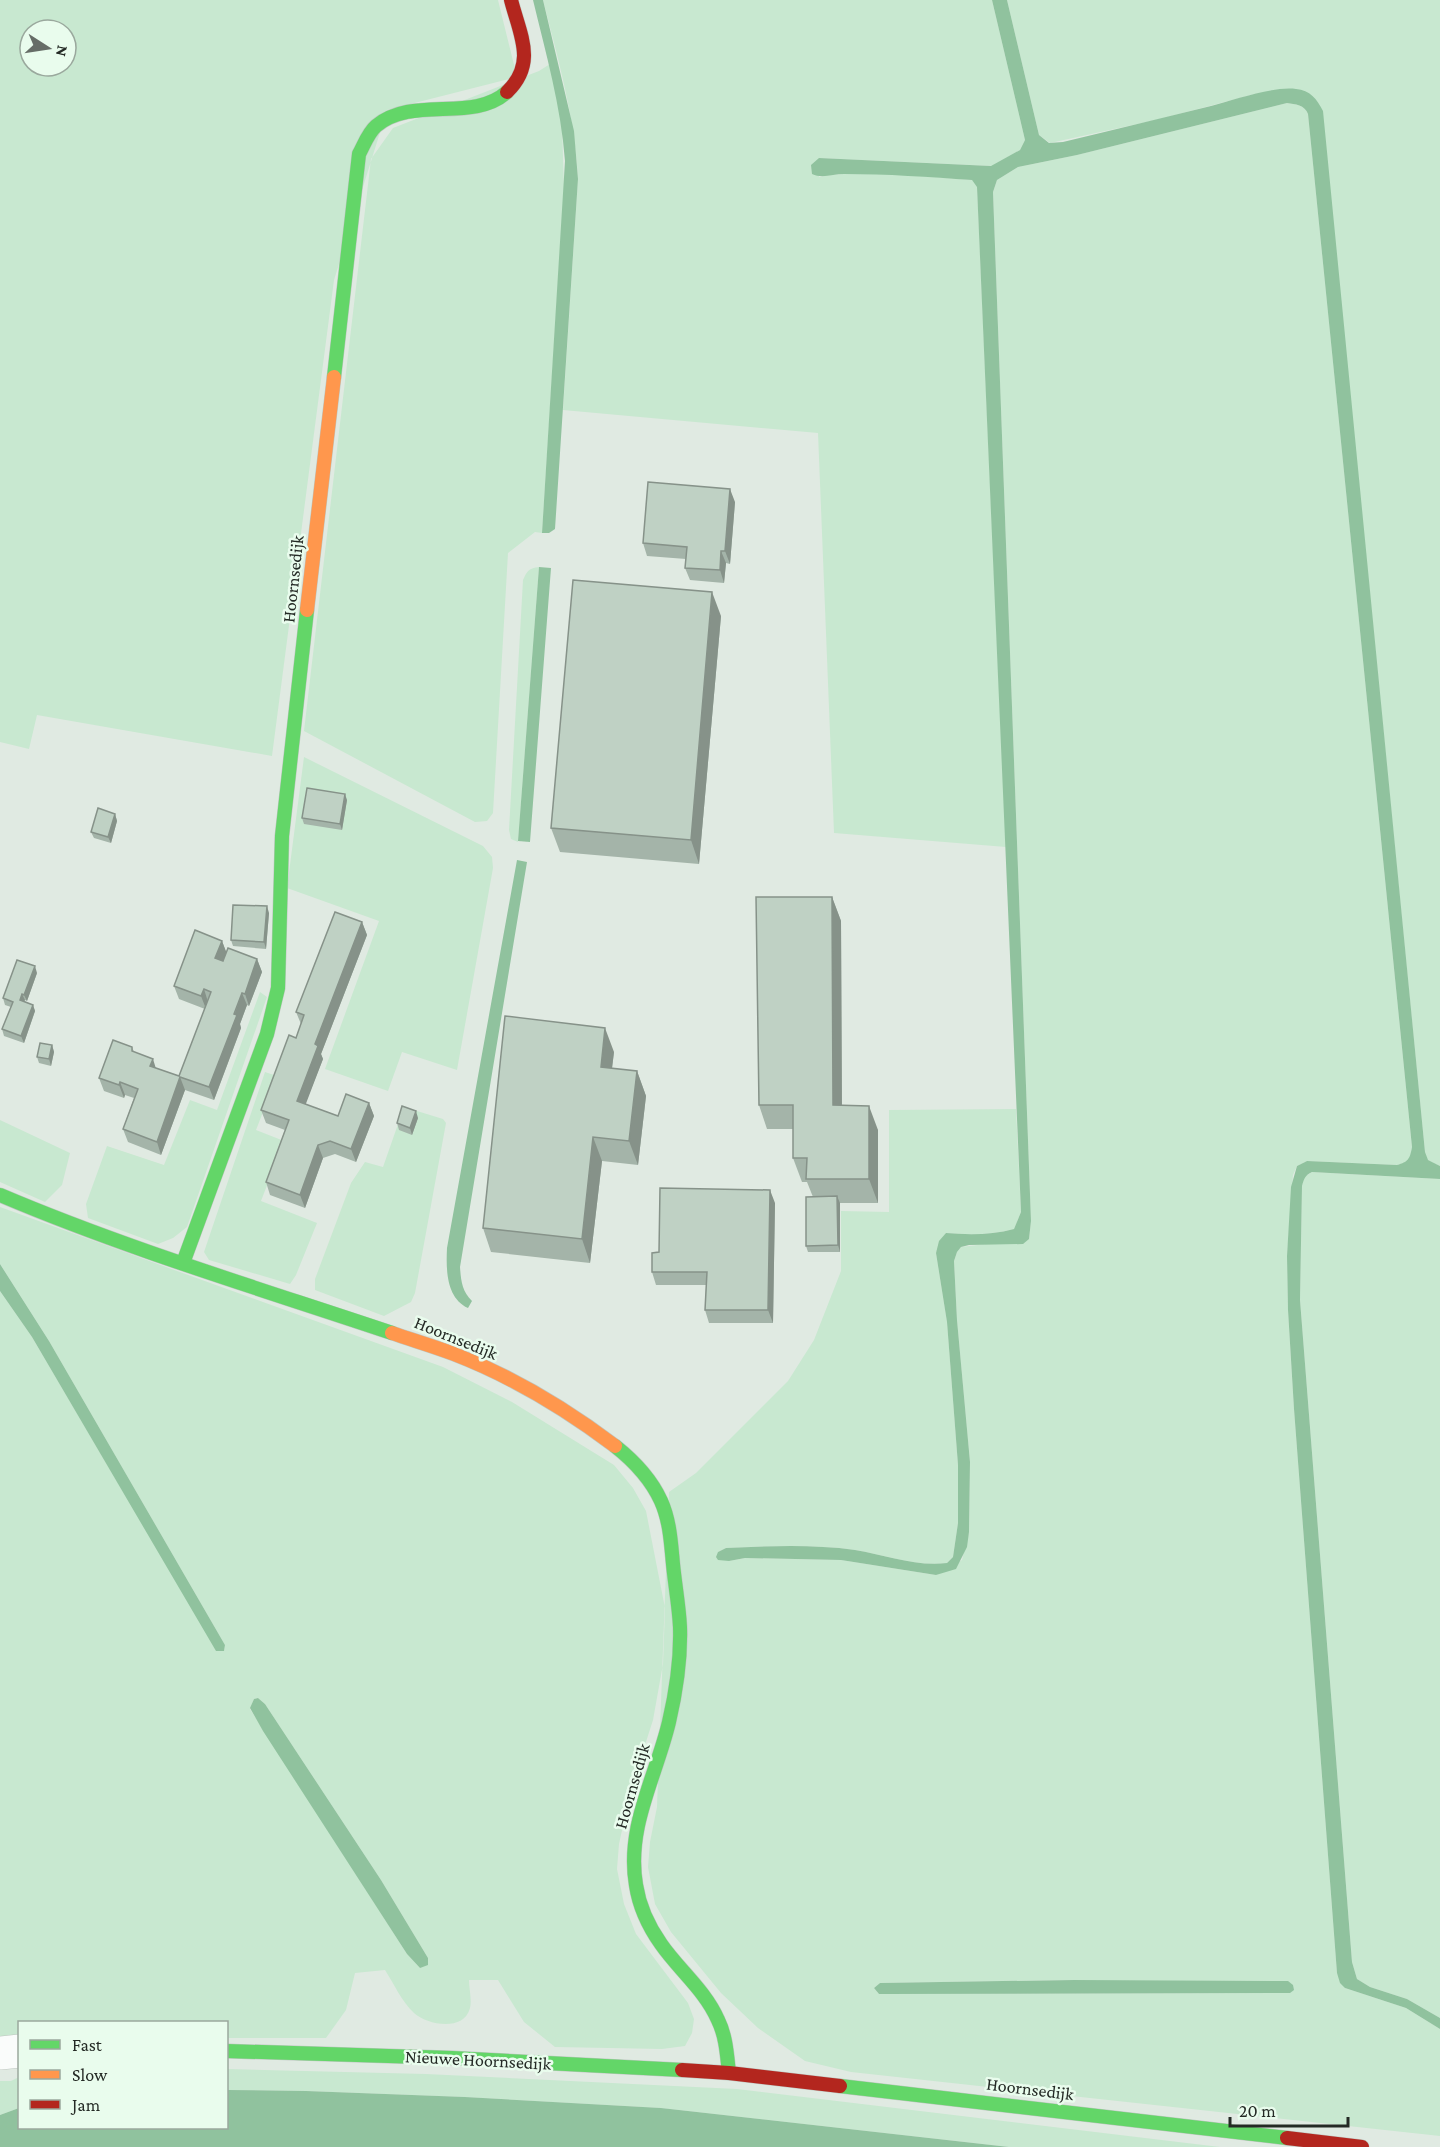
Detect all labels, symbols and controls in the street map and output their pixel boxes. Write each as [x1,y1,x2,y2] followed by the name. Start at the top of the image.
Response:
[18,18,78,78] north arrow
[53,44,72,58] text: N
[278,534,309,624] street label: Hoornsedijk
[411,1312,501,1365] street label: Hoornsedijk
[610,1741,655,1831] street label: Hoornsedijk
[18,2021,228,2129] legend
[72,2035,103,2055] text: Fast
[404,2046,552,2075] street label: Nieuwe Hoornsedijk
[72,2065,108,2085] text: Slow
[985,2074,1075,2105] street label: Hoornsedijk
[1230,2090,1348,2128] scale bar
[70,2095,101,2115] text: Jam
[1239,2101,1276,2121] text: 20 m

